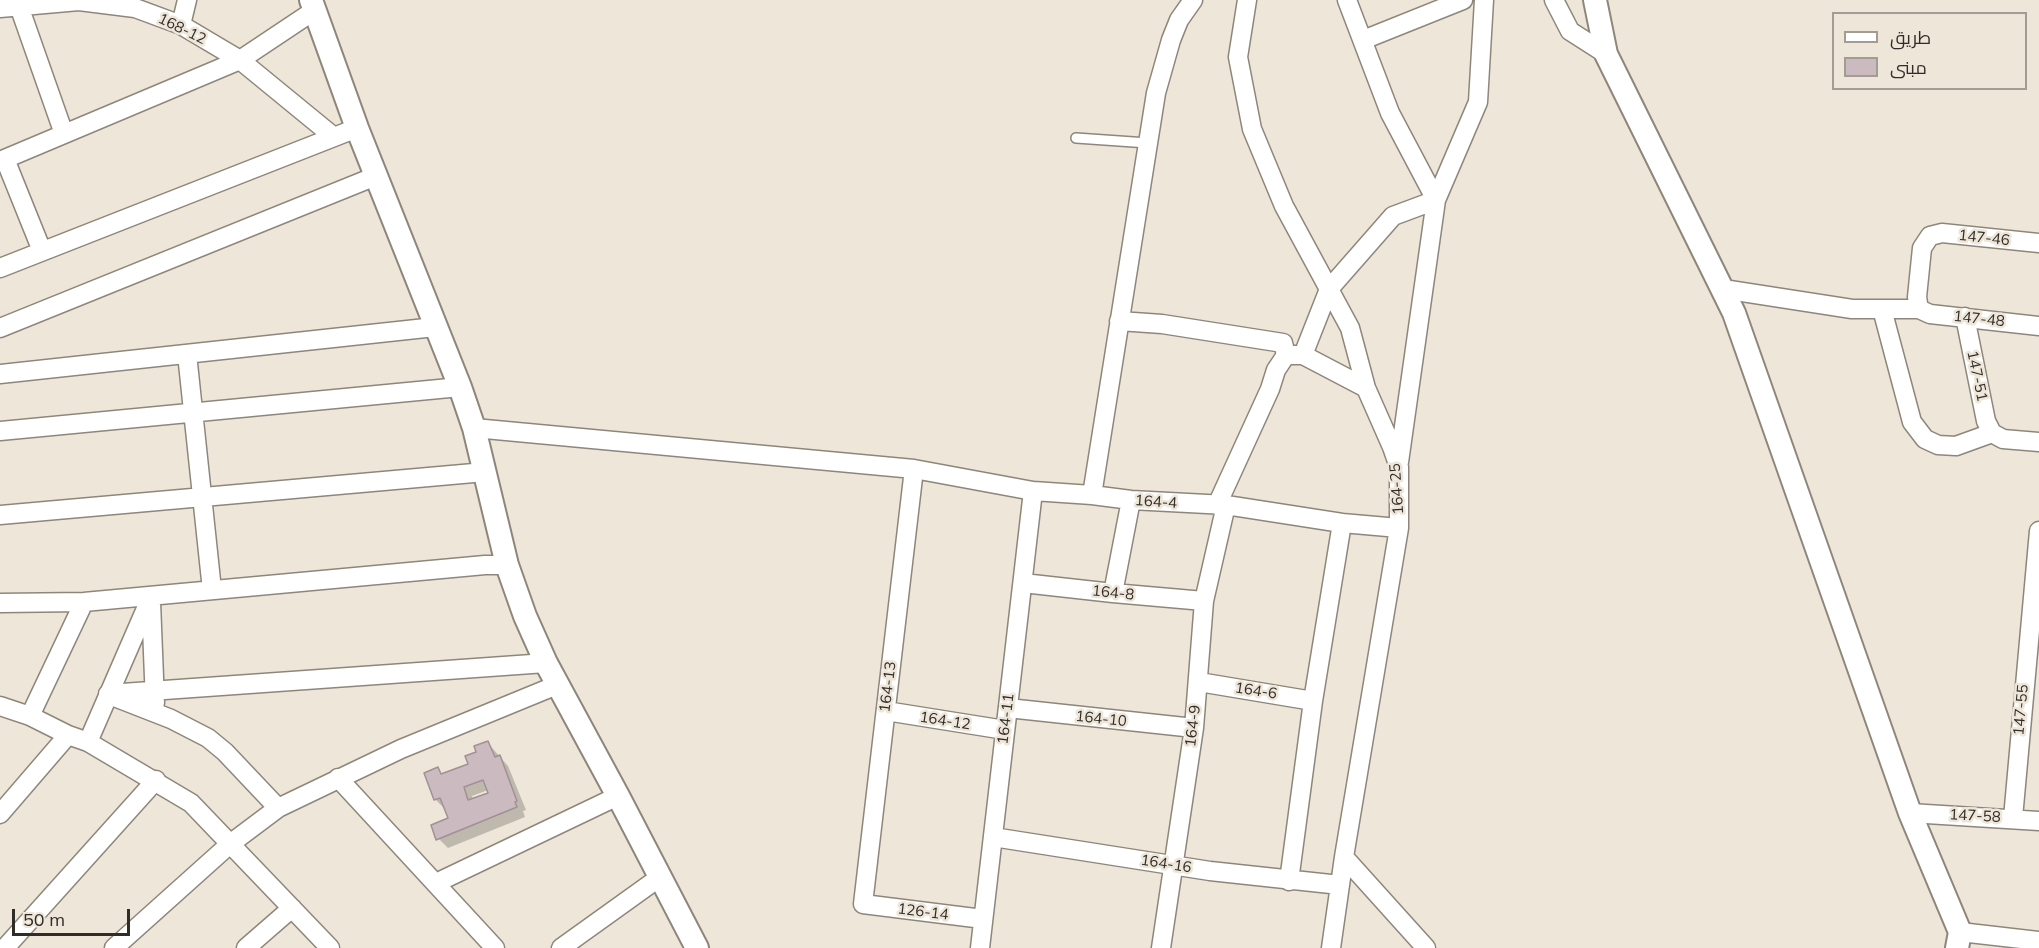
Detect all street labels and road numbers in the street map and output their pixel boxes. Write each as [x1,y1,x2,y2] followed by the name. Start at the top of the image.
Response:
[155,10,209,48] street label: 168-12
[1957,226,2011,250] street label: 147-46
[1952,307,2006,331] street label: 147-48
[1963,349,1991,403] street label: 147-51
[1386,463,1408,515] street label: 164-25
[1134,492,1178,512] street label: 164-4
[1091,582,1135,604] street label: 164-8
[876,660,900,714] street label: 164-13
[1234,679,1278,703] street label: 164-6
[2010,684,2032,736] street label: 147-55
[994,692,1018,746] street label: 164-11
[1181,704,1205,748] street label: 164-9
[1074,707,1128,731] street label: 164-10
[918,708,972,734] street label: 164-12
[1949,806,2001,826] street label: 147-58
[1139,851,1193,877] street label: 164-16
[896,900,950,924] street label: 126-14

